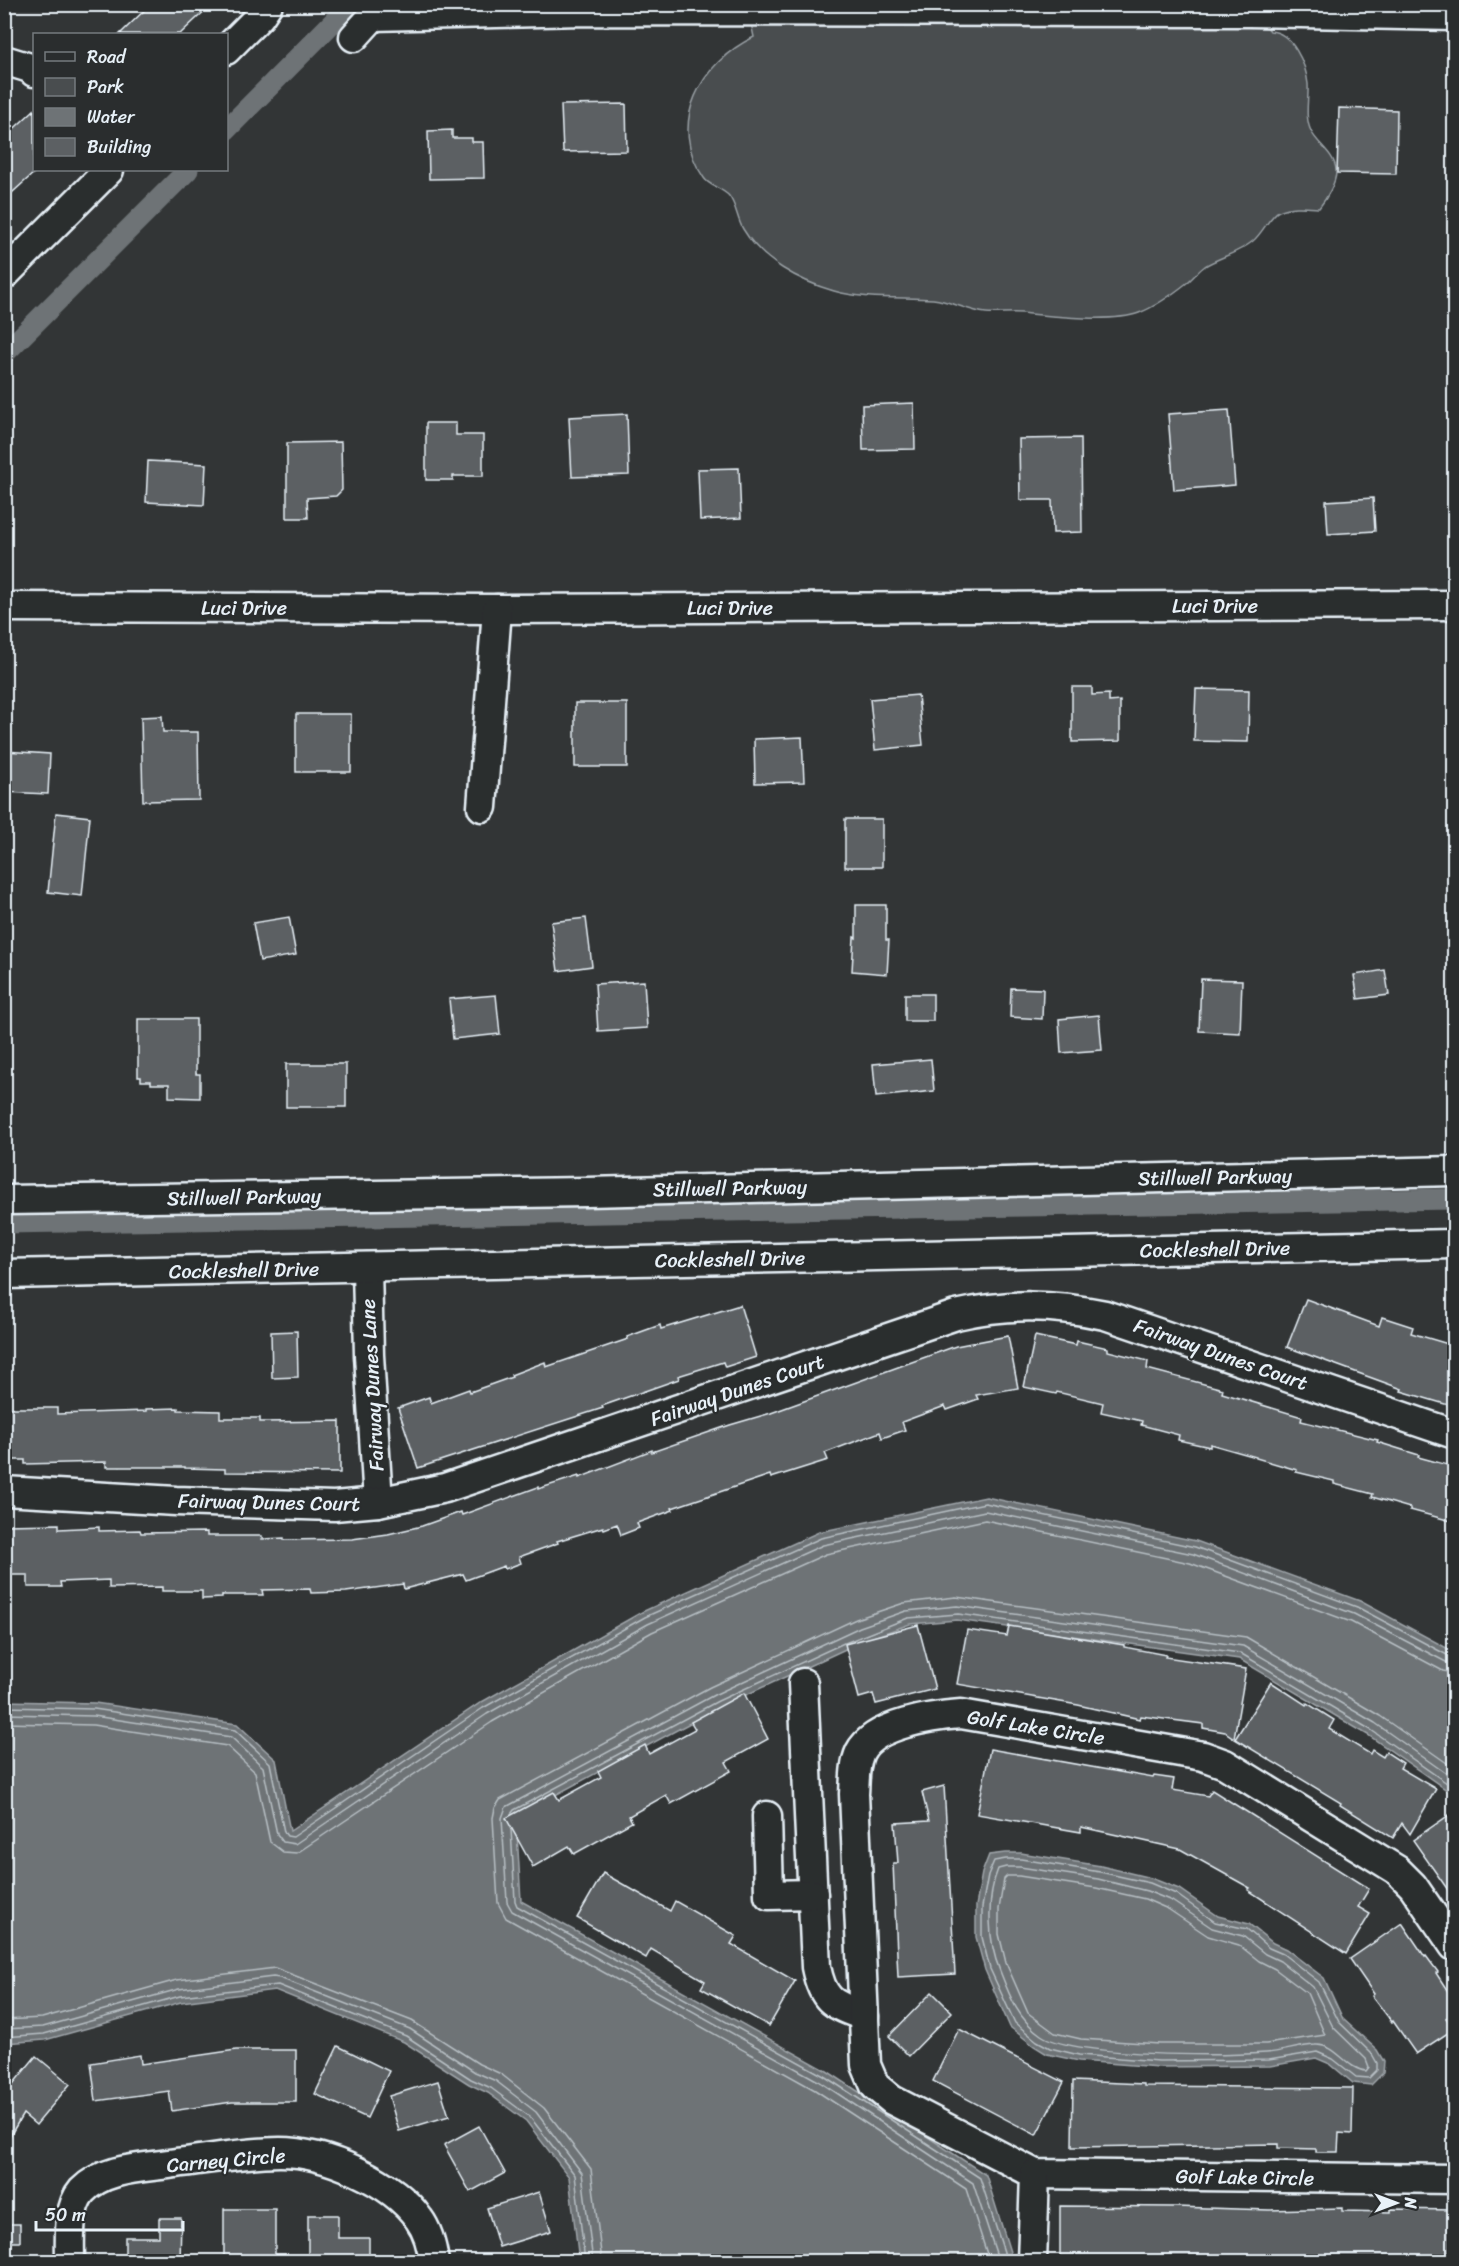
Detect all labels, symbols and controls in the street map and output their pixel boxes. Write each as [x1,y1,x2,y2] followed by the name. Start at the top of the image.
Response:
[33,33,228,171] legend
[87,41,127,73] text: Road
[87,71,124,103] text: Park
[87,101,136,133] text: Water
[87,131,151,163] text: Building
[1172,589,1258,624] street label: Luci Drive
[201,591,287,626] street label: Luci Drive
[687,591,773,626] street label: Luci Drive
[1138,1159,1293,1196] street label: Stillwell Parkway
[653,1170,808,1207] street label: Stillwell Parkway
[167,1179,322,1216] street label: Stillwell Parkway
[1140,1231,1291,1268] street label: Cockleshell Drive
[655,1241,806,1278] street label: Cockleshell Drive
[169,1252,320,1289] street label: Cockleshell Drive
[351,1298,394,1472] street label: Fairway Dunes Lane
[1129,1308,1313,1401] street label: Fairway Dunes Court
[645,1344,829,1437] street label: Fairway Dunes Court
[178,1483,361,1522] street label: Fairway Dunes Court
[965,1699,1107,1756] street label: Golf Lake Circle
[165,2138,287,2183] street label: Carney Circle
[1175,2159,1315,2196] street label: Golf Lake Circle
[1366,2173,1426,2233] north arrow
[36,2194,183,2232] scale bar
[1396,2196,1425,2209] text: N
[45,2199,86,2231] text: 50 m

